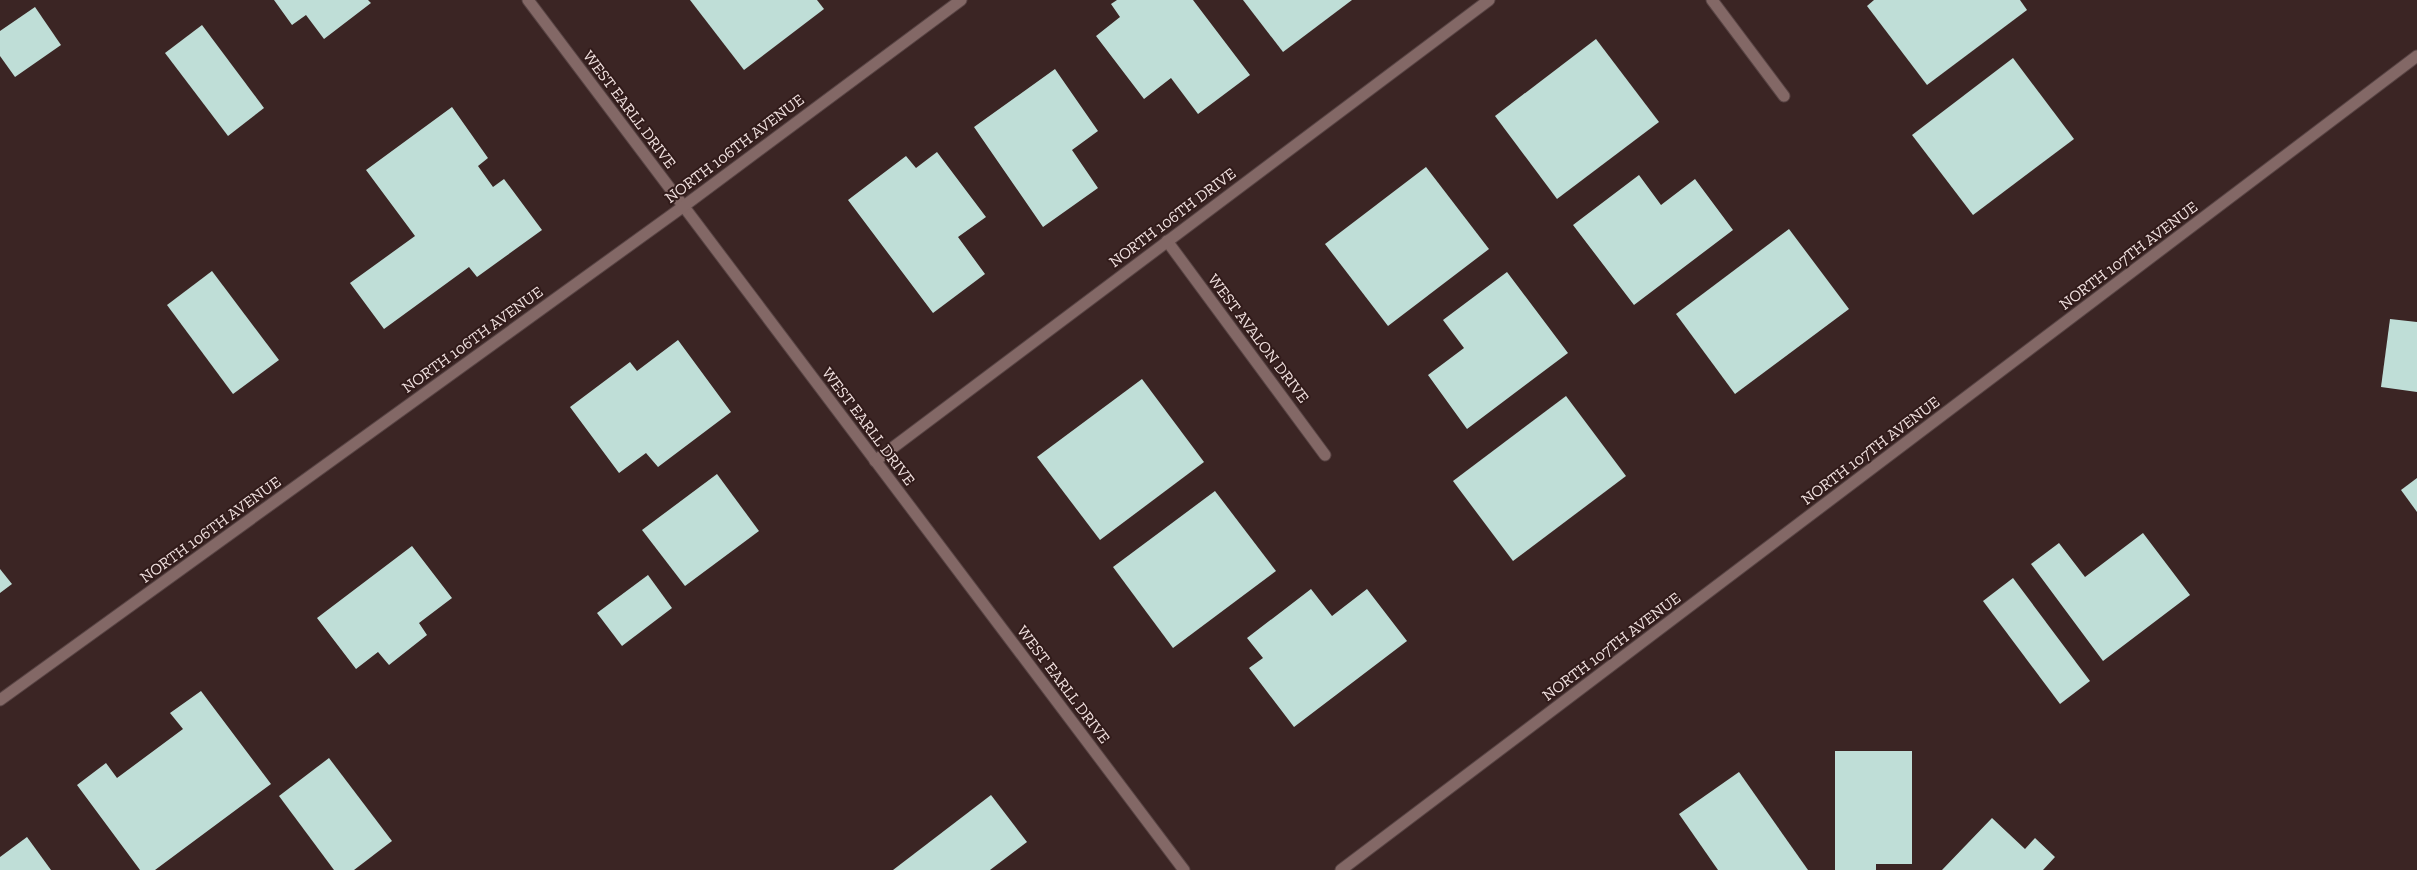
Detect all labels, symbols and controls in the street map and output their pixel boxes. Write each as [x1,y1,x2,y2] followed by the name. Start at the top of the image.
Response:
[579,47,680,172] street label: WEST EARLL DRIVE
[661,90,808,207] street label: NORTH 106TH AVENUE
[1105,164,1239,271] street label: NORTH 106TH DRIVE
[2055,197,2201,314] street label: NORTH 107TH AVENUE
[1204,270,1313,406] street label: WEST AVALON DRIVE
[398,282,546,397] street label: NORTH 106TH AVENUE
[818,364,919,489] street label: WEST EARLL DRIVE
[1797,392,1943,509] street label: NORTH 107TH AVENUE
[136,472,284,587] street label: NORTH 106TH AVENUE
[1538,588,1684,705] street label: NORTH 107TH AVENUE
[1013,622,1114,747] street label: WEST EARLL DRIVE

